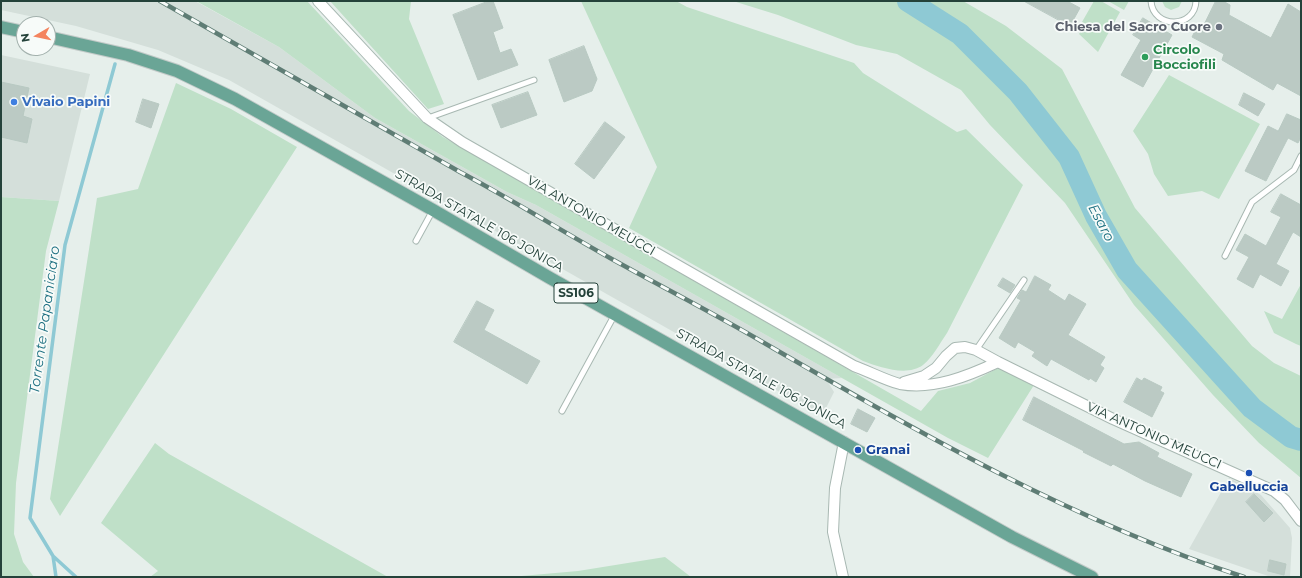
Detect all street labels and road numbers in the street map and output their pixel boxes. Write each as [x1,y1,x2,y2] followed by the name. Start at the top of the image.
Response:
[392,166,566,276] street label: STRADA STATALE 106 JONICA
[524,173,658,259] street label: VIA ANTONIO MEUCCI
[554,283,598,303] road number: SS106
[673,326,849,432] street label: STRADA STATALE 106 JONICA
[1084,399,1224,473] street label: VIA ANTONIO MEUCCI

